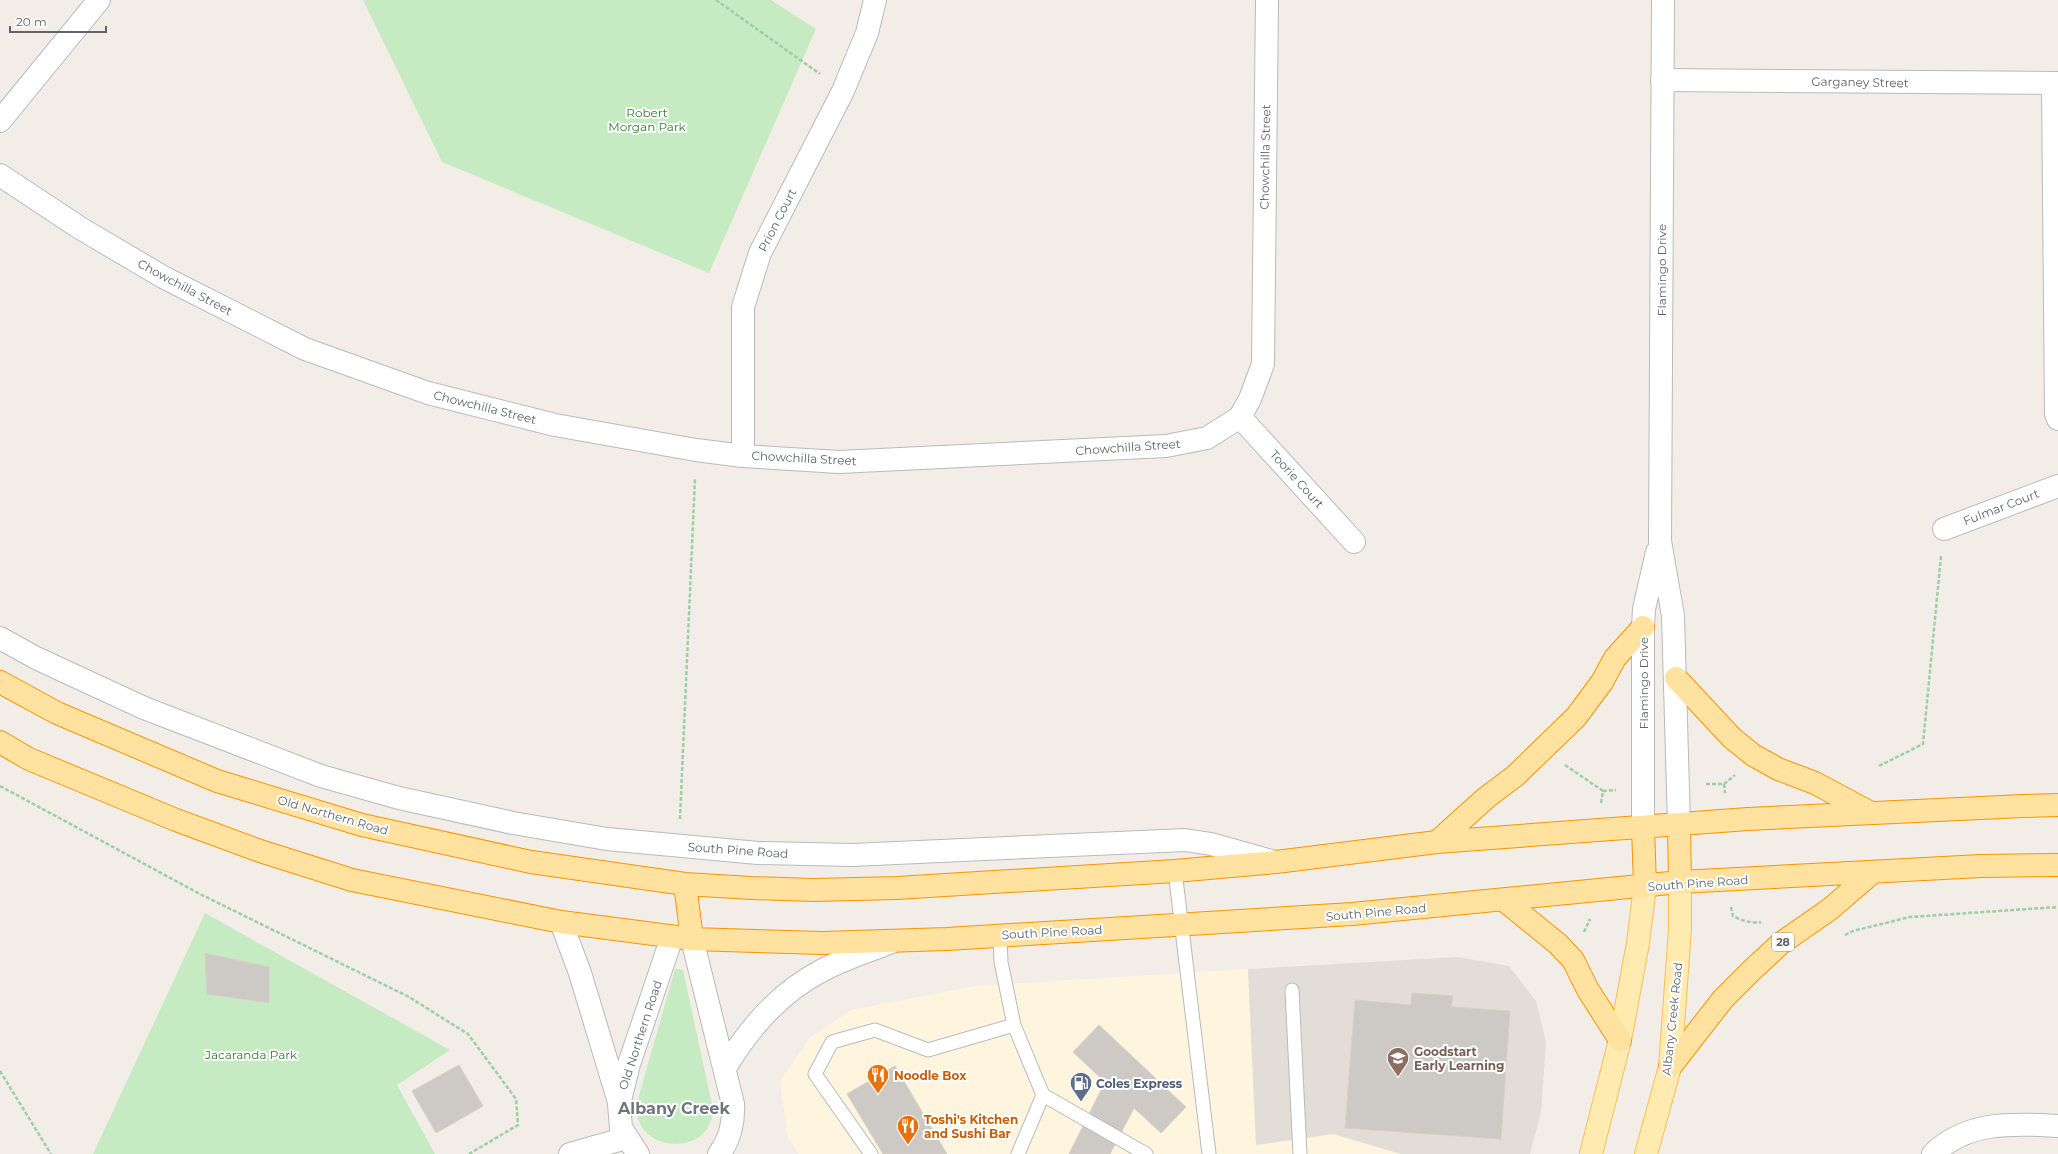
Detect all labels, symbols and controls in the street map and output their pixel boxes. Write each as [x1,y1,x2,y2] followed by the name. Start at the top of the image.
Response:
[10,8,106,34] scale bar
[16,14,47,29] text: 20 m
[1811,74,1909,90] street label: Garganey Street
[1257,104,1273,210] street label: Chowchilla Street
[608,105,687,134] park label: Robert Morgan Park
[755,186,799,254] street label: Prion Court
[1654,224,1669,316] street label: Flamingo Drive
[135,256,235,318] street label: Chowchilla Street
[432,387,538,427] street label: Chowchilla Street
[1075,436,1181,458] street label: Chowchilla Street
[1267,447,1327,511] street label: Toorie Court
[751,448,857,468] street label: Chowchilla Street
[1961,486,2041,528] street label: Fulmar Court
[1636,637,1651,729] street label: Flamingo Drive
[276,792,390,838] street label: Old Northern Road
[687,839,789,861] street label: South Pine Road
[1647,872,1749,894] street label: South Pine Road
[1325,900,1427,924] street label: South Pine Road
[1001,922,1103,942] street label: South Pine Road
[1772,933,1794,951] road number: 28
[1659,962,1685,1076] street label: Albany Creek Road
[615,978,665,1092] street label: Old Northern Road
[1414,1044,1505,1073] place label: Goodstart Early Learning
[1385,1045,1411,1078] school or university icon: Goodstart Early Learning
[204,1047,298,1062] park label: Jacaranda Park
[865,1062,891,1095] restaurant icon: Noodle Box
[894,1068,967,1083] place label: Noodle Box
[1068,1070,1094,1103] fuel station icon: Coles Express
[1096,1076,1183,1091] place label: Coles Express
[617,1099,730,1118] district label: Albany Creek
[924,1112,1018,1141] place label: Toshi's Kitchen and Sushi Bar
[895,1113,921,1146] restaurant icon: Toshi's Kitchen and Sushi Bar

